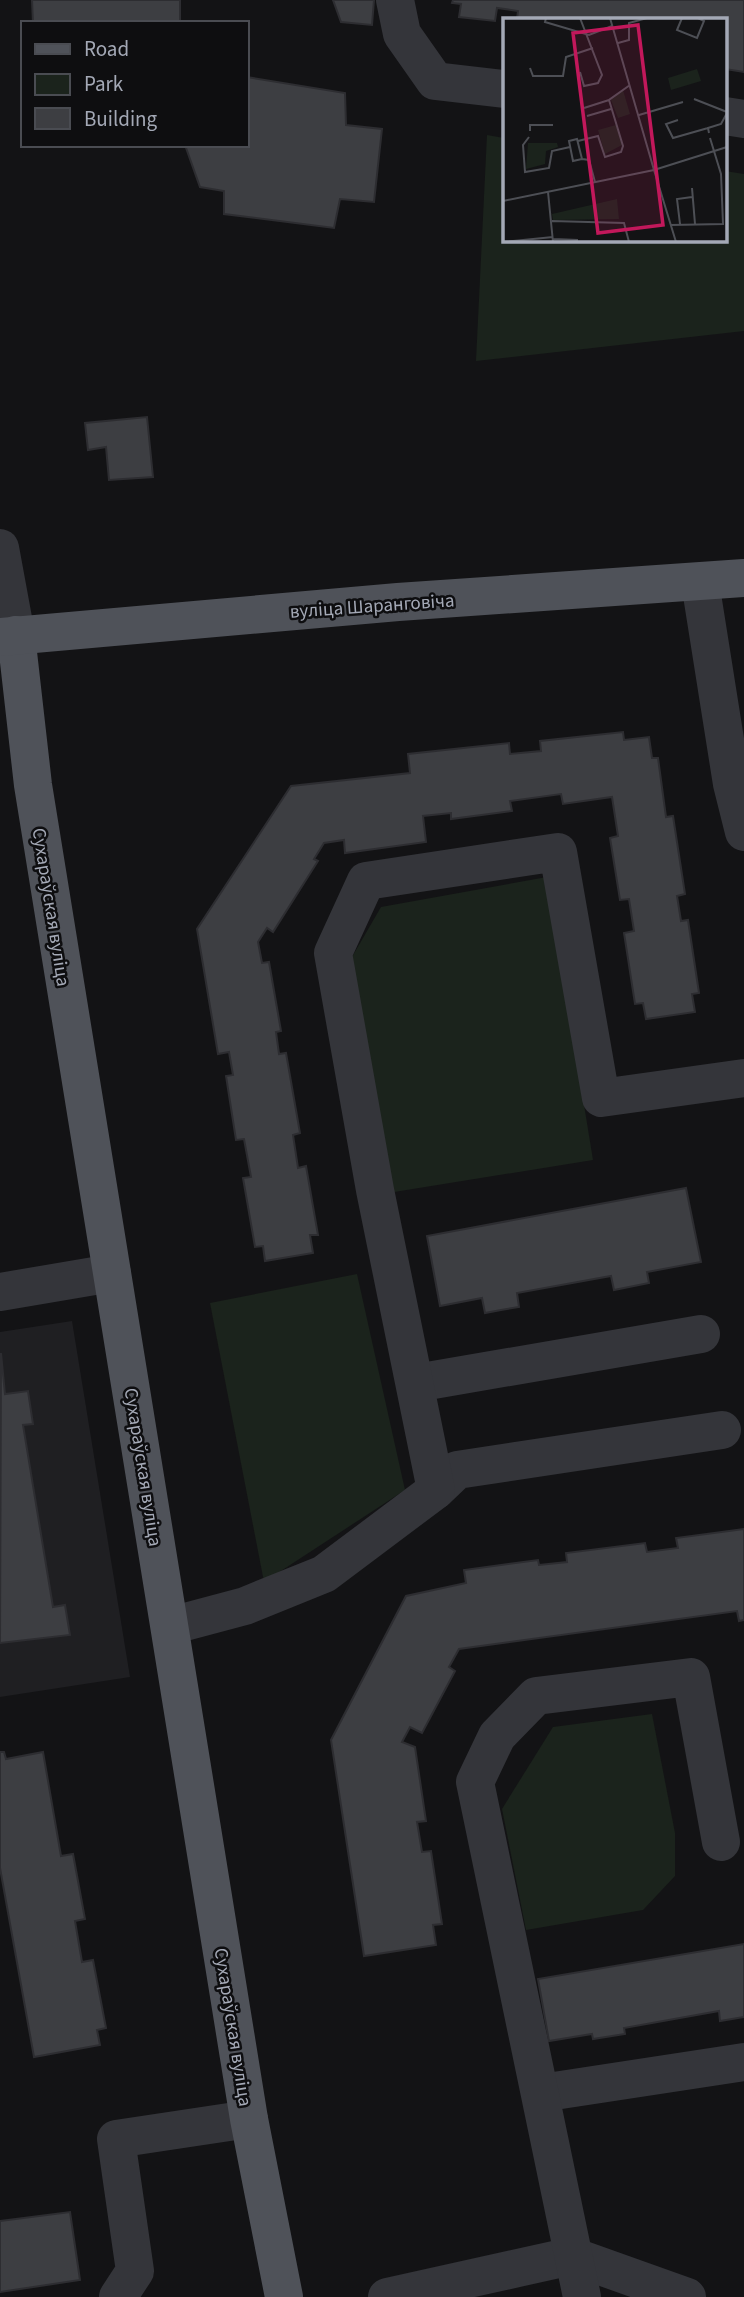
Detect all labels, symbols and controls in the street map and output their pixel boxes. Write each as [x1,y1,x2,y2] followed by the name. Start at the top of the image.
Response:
[503,18,726,242] inset map
[21,21,248,147] legend
[84,34,129,64] text: Road
[84,69,124,99] text: Park
[84,104,158,134] text: Building
[289,587,455,626] street label: вуліца Шаранговіча
[25,826,76,988] street label: Сухараўская вуліца
[117,1386,168,1548] street label: Сухараўская вуліца
[207,1946,258,2108] street label: Сухараўская вуліца

